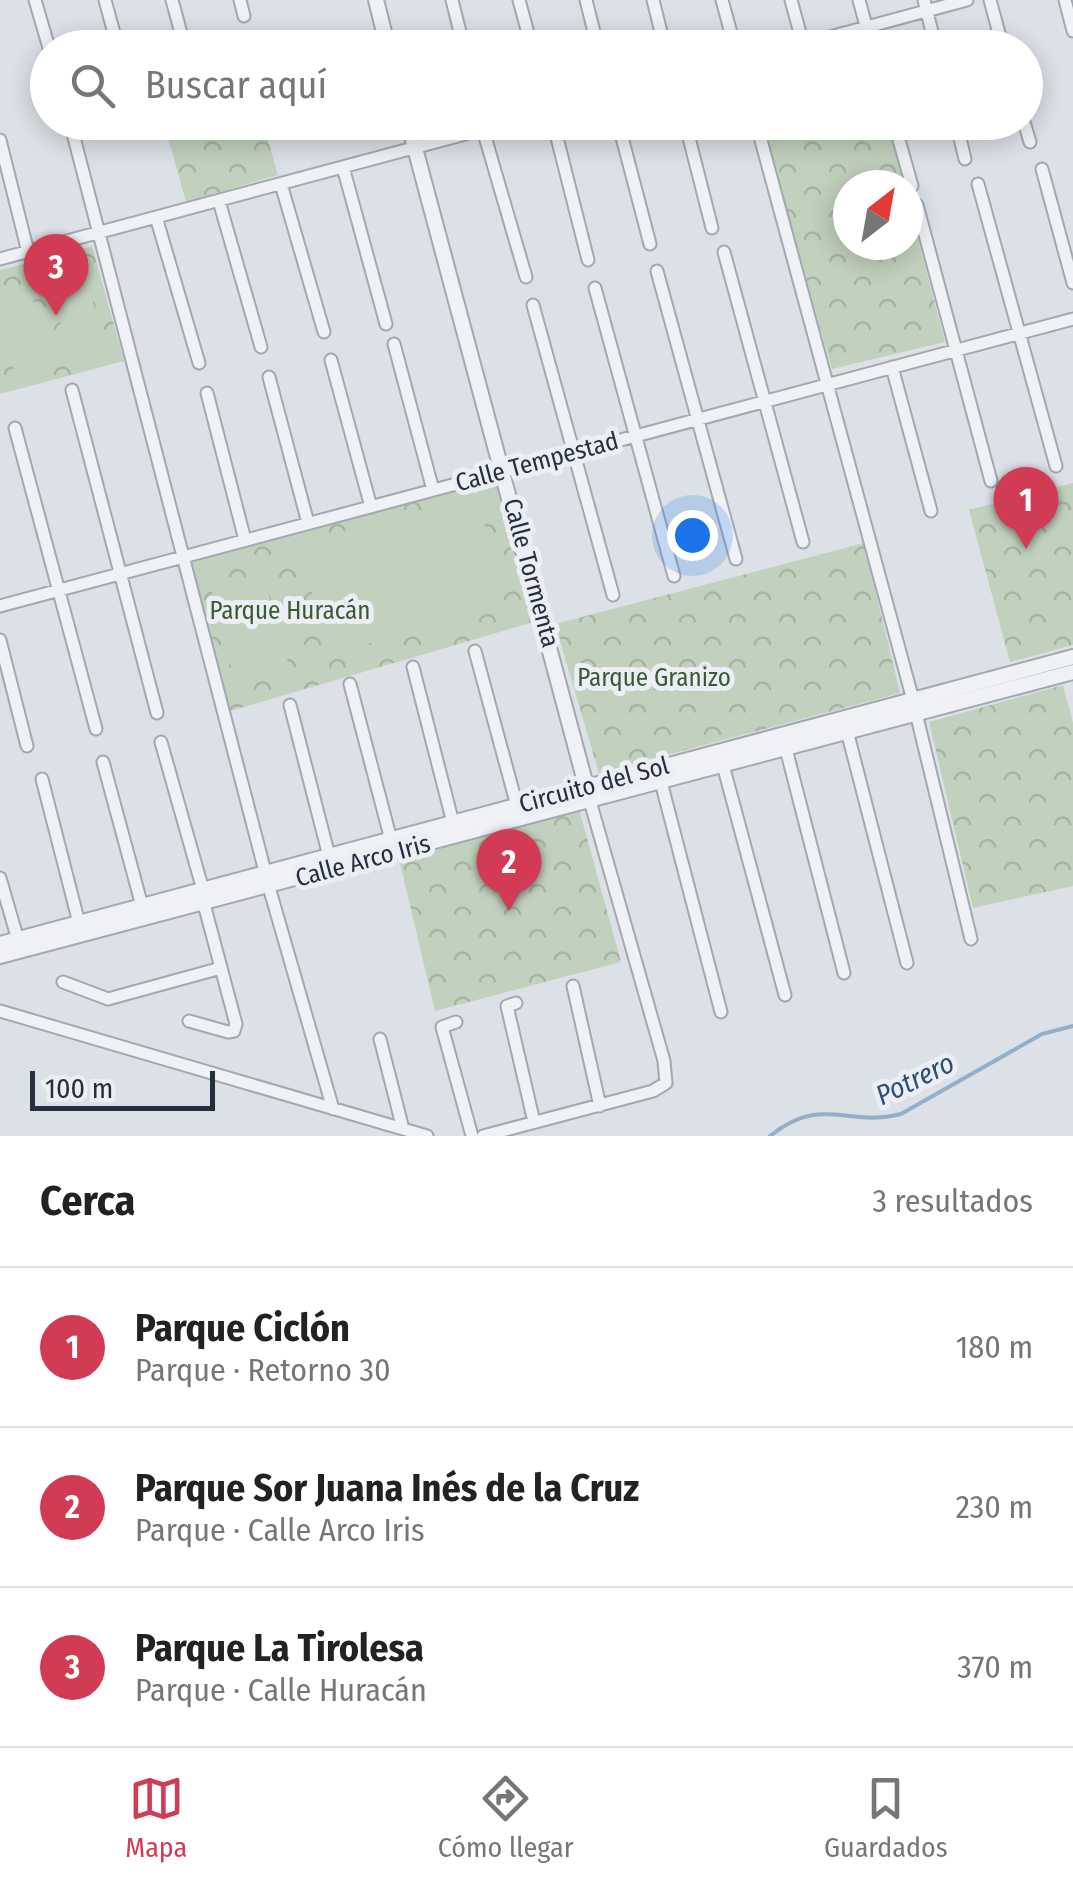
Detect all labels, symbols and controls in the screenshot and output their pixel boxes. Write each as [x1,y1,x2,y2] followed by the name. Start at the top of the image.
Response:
[30,30,1043,140] search box
[65,58,120,113] icon: search
[145,62,327,108] text: Buscar aquí
[833,170,923,260] north arrow
[23,234,88,316] pin: 3
[452,426,622,498] street label: Calle Tempestad
[994,466,1058,549] pin: 1
[497,495,565,651] street label: Calle Tormenta
[667,510,718,561] your location
[209,596,371,626] park label: Parque Huracán
[577,663,731,693] park label: Parque Granizo
[516,750,673,819] street label: Circuito del Sol
[476,828,542,911] pin: 2
[292,829,434,893] street label: Calle Arco Iris
[870,1046,960,1112] water label: Potrero
[30,1066,215,1110] scale bar
[45,1072,113,1105] text: 100 m
[40,1176,135,1226] text: Cerca
[873,1182,1033,1220] text: 3 resultados
[135,1305,350,1351] text: Parque Ciclón
[66,1328,79,1366] text: 1
[956,1328,1033,1366] text: 180 m
[135,1351,391,1389] text: Parque · Retorno 30
[135,1465,639,1511] text: Parque Sor Juana Inés de la Cruz
[65,1488,80,1526] text: 2
[956,1488,1033,1526] text: 230 m
[135,1511,425,1549] text: Parque · Calle Arco Iris
[135,1625,424,1671] text: Parque La Tirolesa
[65,1648,80,1686] text: 3
[957,1648,1033,1686] text: 370 m
[135,1671,427,1709] text: Parque · Calle Huracán
[125,1771,187,1864] tab: Mapa
[438,1771,574,1864] tab: Cómo llegar
[824,1771,948,1864] tab: Guardados

